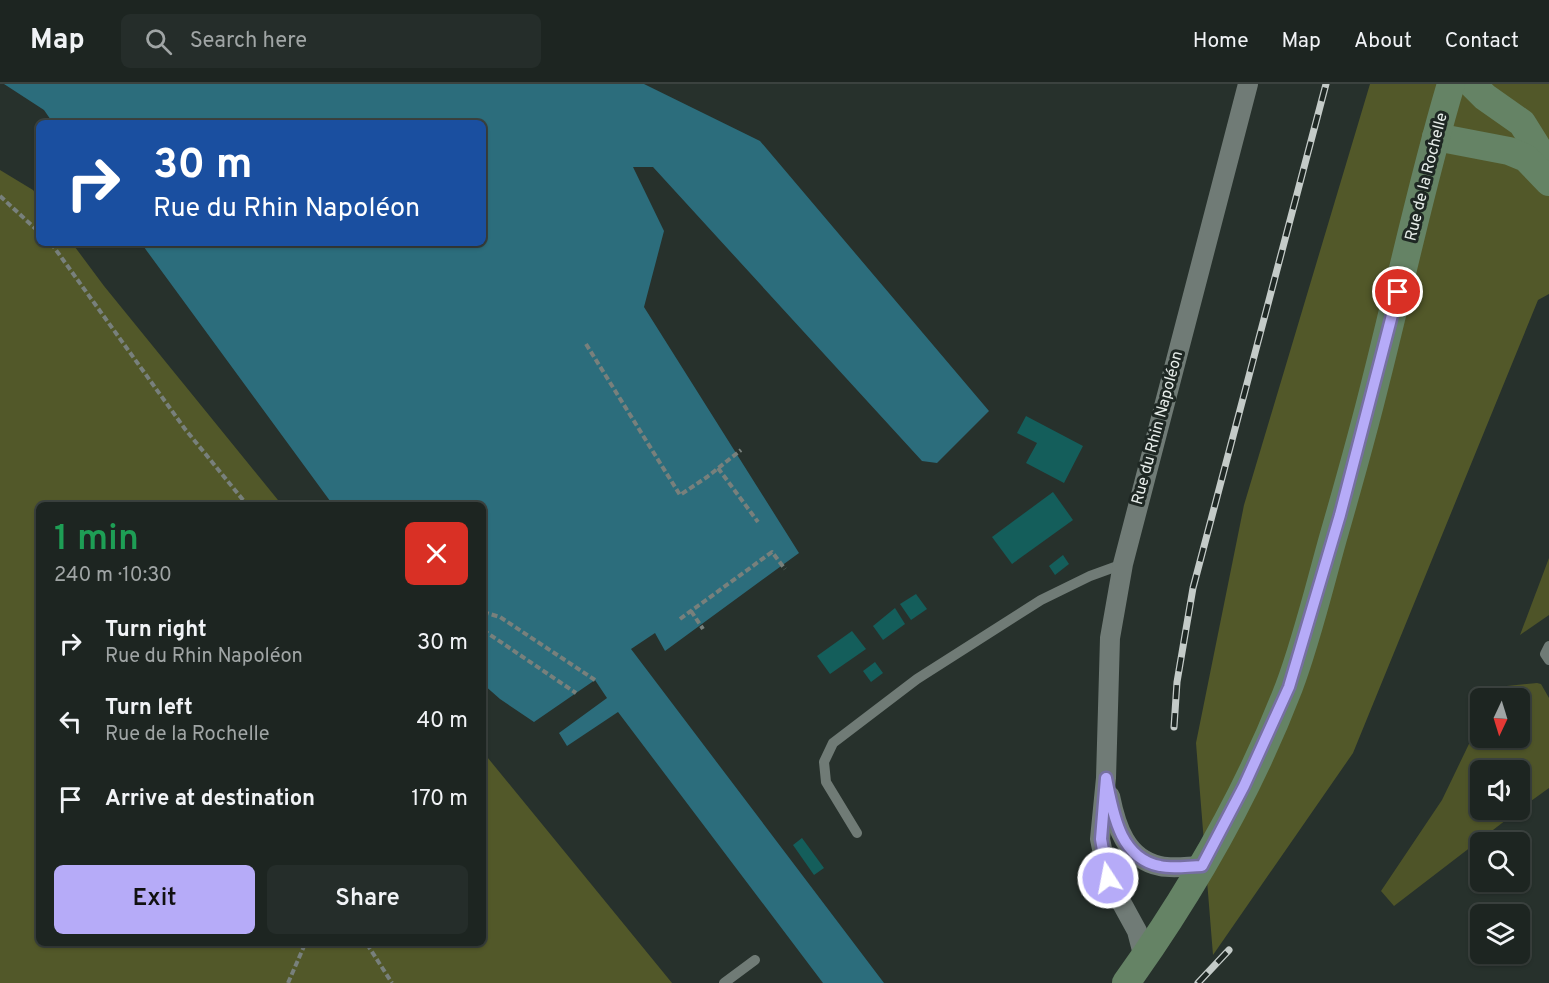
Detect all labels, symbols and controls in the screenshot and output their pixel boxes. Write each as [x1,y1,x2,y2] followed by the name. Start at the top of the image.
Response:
[121,14,541,68] search box
[30,23,85,59] text: Map
[142,25,175,58] icon: search
[190,28,307,55] text: Search here
[1193,28,1249,55] text: Home
[1282,28,1321,55] text: Map
[1354,28,1412,55] text: About
[1445,28,1519,55] text: Contact
[1401,111,1453,243] street label: Rue de la Rochelle
[153,140,252,193] text: 30 m
[54,144,132,222] icon: right
[153,192,420,226] text: Rue du Rhin Napoléon
[1372,266,1423,317] pin
[1381,275,1414,308] icon: arrive
[1128,349,1188,507] street label: Rue du Rhin Napoléon
[54,517,139,563] text: 1 min
[405,522,468,585] button: close
[54,563,172,589] text: 240 m · 10:30
[105,617,207,644] text: Turn right
[54,627,87,660] icon: right
[417,630,468,657] text: 30 m
[105,644,303,670] text: Rue du Rhin Napoléon
[1470,688,1530,748] north arrow
[1470,688,1530,964] map controls
[105,695,193,722] text: Turn left
[54,705,87,738] icon: left
[416,708,468,735] text: 40 m
[105,722,270,748] text: Rue de la Rochelle
[1470,760,1530,820] button: sound
[54,783,87,816] icon: arrive
[105,786,315,813] text: Arrive at destination
[411,786,468,813] text: 170 m
[1470,832,1530,892] button: search
[1076,846,1140,910] position arrow
[54,865,255,934] button: Exit
[267,865,468,934] button: Share
[1470,904,1530,964] button: layers

